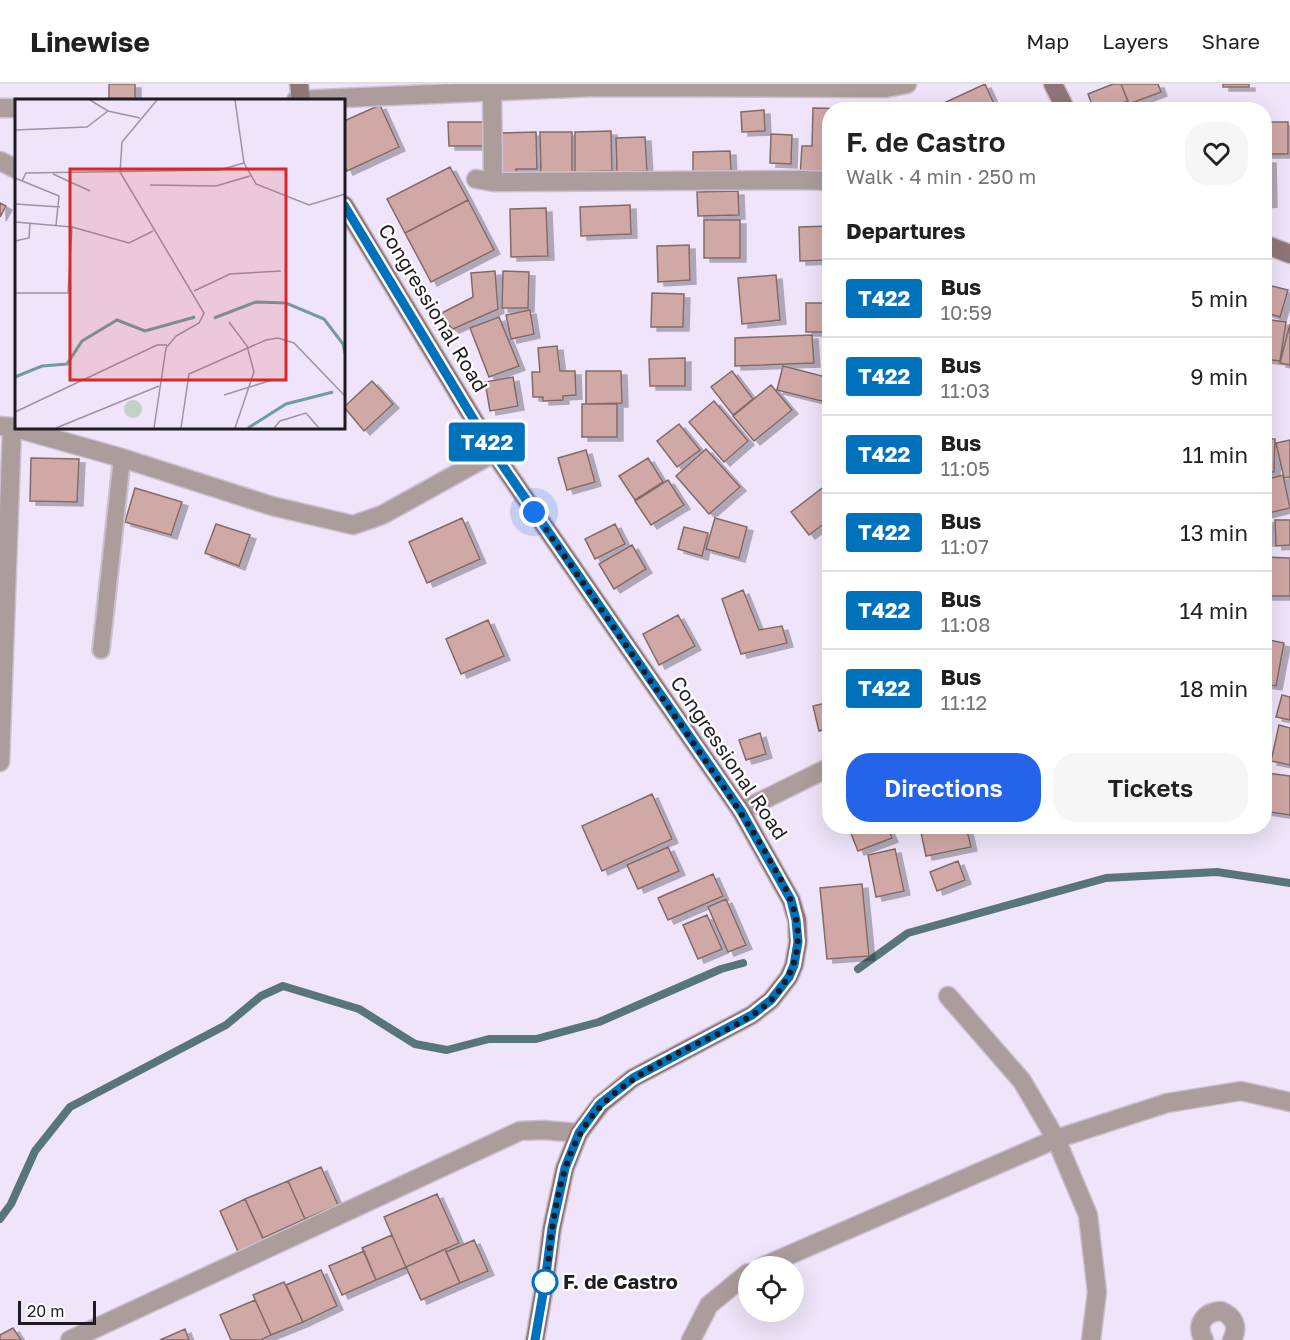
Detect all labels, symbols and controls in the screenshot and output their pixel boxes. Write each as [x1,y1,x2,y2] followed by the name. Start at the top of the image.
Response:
[30,25,150,58] text: Linewise
[1026,28,1069,54] text: Map
[1102,28,1169,54] text: Layers
[1202,28,1260,54] text: Share
[15,99,345,429] inset map
[1185,122,1248,185] button: heart
[846,125,1005,158] text: F. de Castro
[846,164,1036,188] text: Walk · 4 min · 250 m
[846,217,965,244] text: Departures
[374,219,494,396] street label: Congressional Road
[940,273,981,300] text: Bus
[858,285,910,311] text: T422
[1191,285,1248,312] text: 5 min
[940,300,992,324] text: 10:59
[940,351,981,378] text: Bus
[858,363,910,389] text: T422
[1190,363,1248,390] text: 9 min
[940,378,990,402] text: 11:03
[445,422,529,462] line badge: T422
[461,429,513,455] text: T422
[940,429,981,456] text: Bus
[858,441,910,467] text: T422
[1182,441,1248,468] text: 11 min
[940,456,990,480] text: 11:05
[519,497,549,527] your location
[940,507,981,534] text: Bus
[858,519,910,545] text: T422
[1180,519,1248,546] text: 13 min
[940,534,989,558] text: 11:07
[940,585,981,612] text: Bus
[858,597,910,623] text: T422
[1180,597,1248,624] text: 14 min
[940,612,990,636] text: 11:08
[940,663,981,690] text: Bus
[666,671,793,844] street label: Congressional Road
[858,675,910,701] text: T422
[1180,675,1248,702] text: 18 min
[940,690,987,714] text: 11:12
[846,753,1041,822] button: Directions
[1053,753,1248,822] button: Tickets
[738,1256,804,1322] map controls
[738,1256,804,1322] button: locate
[532,1269,558,1295] marker: F. de Castro
[563,1269,678,1293] place label: F. de Castro
[18,1298,96,1326] scale bar
[27,1301,64,1321] text: 20 m

